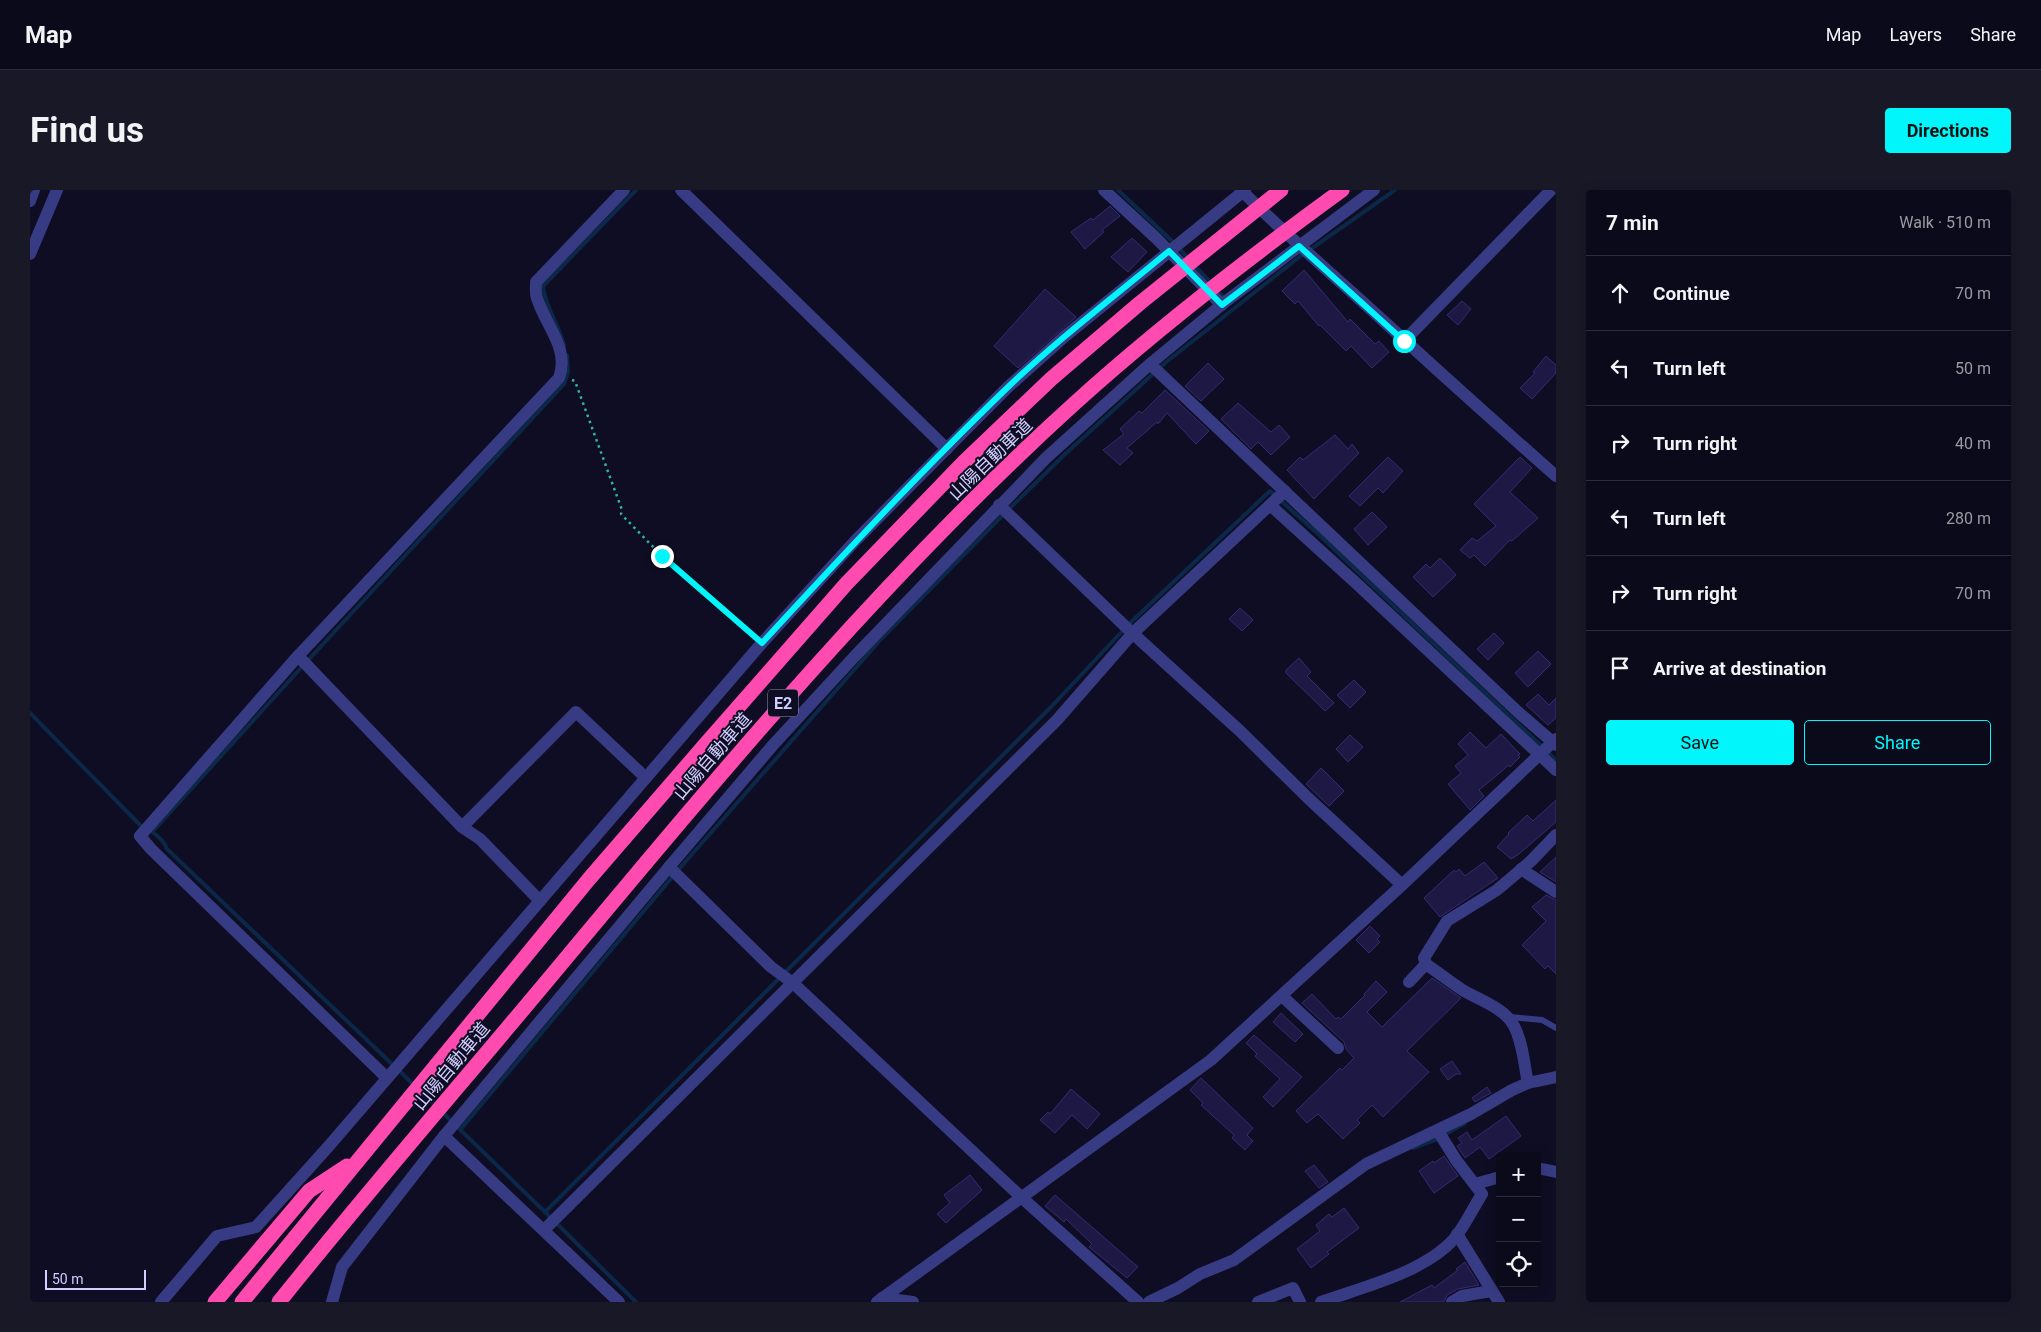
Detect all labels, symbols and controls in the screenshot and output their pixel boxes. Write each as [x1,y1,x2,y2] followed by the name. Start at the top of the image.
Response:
[25,21,72,49] text: Map
[1826,24,1861,45] text: Map
[1889,24,1942,45] text: Layers
[1970,24,2016,45] text: Share
[1885,108,2011,153] button: Directions
[30,110,144,151] text: Find us
[1606,211,1659,235] text: 7 min
[1899,213,1991,232] text: Walk · 510 m
[1606,279,1634,307] icon: ahead
[1653,282,1730,305] text: Continue
[1955,284,1991,303] text: 70 m
[1393,330,1416,353] route start
[1606,354,1634,382] icon: left
[1653,357,1726,380] text: Turn left
[1955,359,1991,378] text: 50 m
[944,414,1036,504] street label: 山陽自動車道
[1606,429,1634,457] icon: right
[1653,432,1737,455] text: Turn right
[1955,434,1991,453] text: 40 m
[1606,504,1634,532] icon: left
[1653,507,1726,530] text: Turn left
[1946,509,1991,528] text: 280 m
[651,545,674,568] route end
[1606,579,1634,607] icon: right
[1653,582,1737,605] text: Turn right
[1955,584,1991,603] text: 70 m
[1606,654,1634,682] icon: arrive
[1653,657,1826,680] text: Arrive at destination
[768,689,798,716] road number: E2
[669,708,755,804] street label: 山陽自動車道
[1606,720,1794,765] button: Save
[1804,720,1991,765] button: Share
[408,1018,494,1114] street label: 山陽自動車道
[1496,1152,1541,1287] map controls
[1496,1152,1541,1197] button: +
[1496,1197,1541,1242] button: −
[1496,1242,1541,1287] button: locate
[45,1267,146,1290] scale bar
[52,1271,84,1287] text: 50 m

